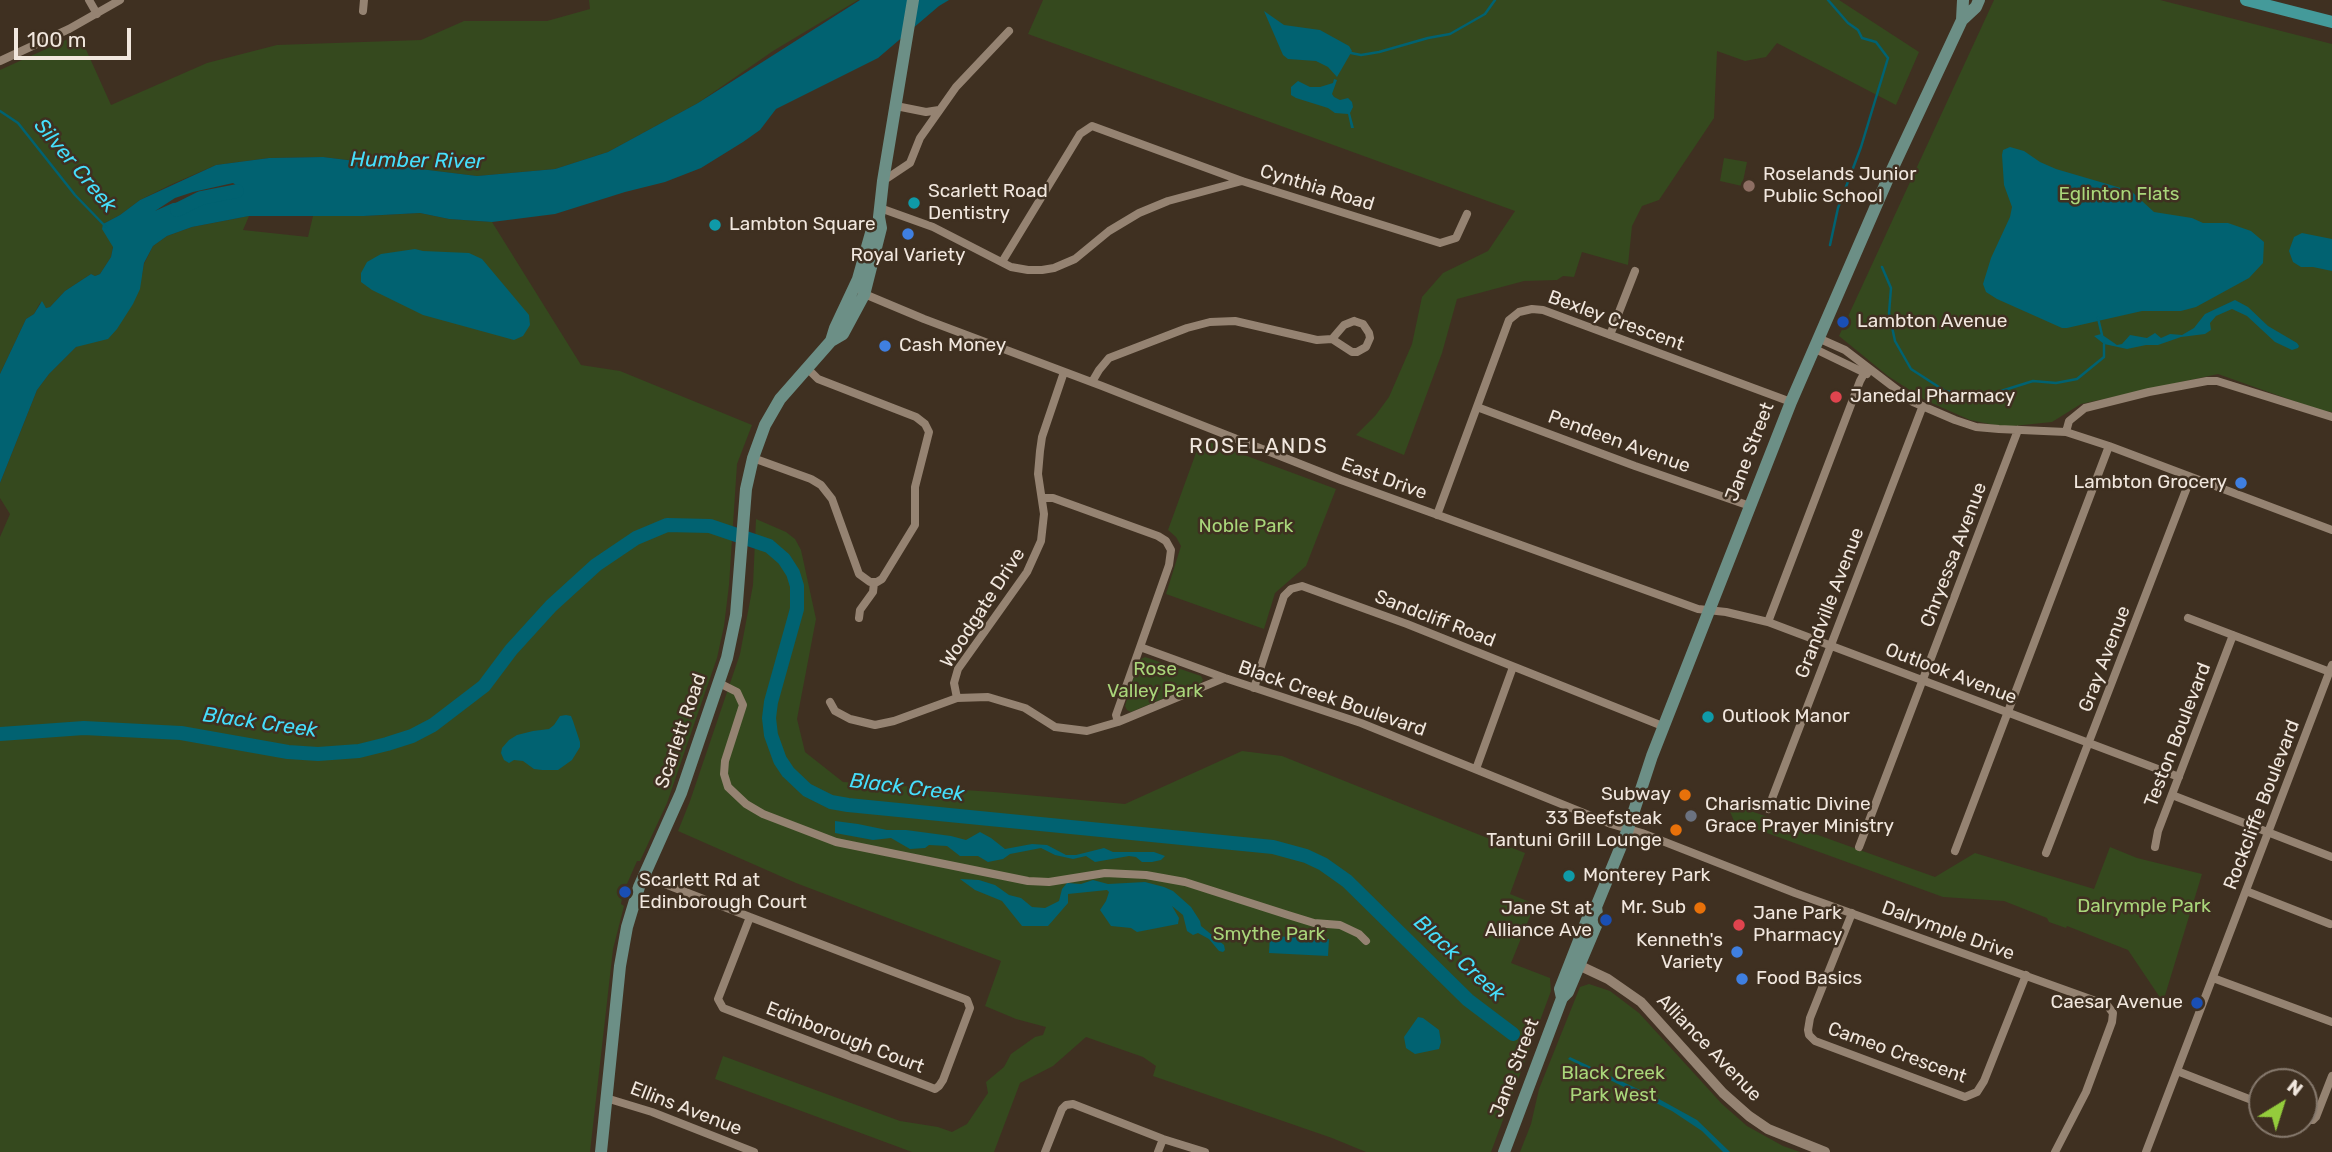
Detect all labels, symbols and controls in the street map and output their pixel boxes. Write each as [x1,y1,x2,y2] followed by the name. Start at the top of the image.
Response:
[18,14,135,58] scale bar
[27,27,86,52] text: 100 m
[28,114,122,218] water label: Silver Creek
[350,147,484,175] water label: Humber River
[1257,160,1377,216] street label: Cynthia Road
[1763,164,1916,208] place label: Roselands Junior Public School
[1741,178,1757,194] marker: Roselands Junior Public School
[928,181,1048,225] place label: Scarlett Road Dentistry
[2058,184,2180,206] park label: Eglinton Flats
[906,195,922,211] marker: Scarlett Road Dentistry
[729,214,876,236] place label: Lambton Square
[707,217,723,233] marker: Lambton Square
[900,226,916,242] marker: Royal Variety
[851,245,965,267] place label: Royal Variety
[1545,286,1687,356] street label: Bexley Crescent
[1857,311,2007,333] place label: Lambton Avenue
[1835,314,1851,330] marker: Lambton Avenue
[899,335,1006,357] place label: Cash Money
[877,338,893,354] marker: Cash Money
[1850,386,2015,408] place label: Janedal Pharmacy
[1828,389,1844,405] marker: Janedal Pharmacy
[1721,399,1779,505] street label: Jane Street
[1545,406,1693,478] street label: Pendeen Avenue
[1190,434,1328,460] district label: ROSELANDS
[1338,453,1430,505] street label: East Drive
[2074,472,2227,494] place label: Lambton Grocery
[2233,475,2249,491] marker: Lambton Grocery
[1916,479,1992,631] street label: Chryessa Avenue
[1199,516,1293,538] park label: Noble Park
[1791,524,1869,682] street label: Grandville Avenue
[936,544,1030,672] street label: Woodgate Drive
[1371,585,1499,653] street label: Sandcliff Road
[2074,603,2136,715] street label: Gray Avenue
[1882,638,2020,710] street label: Outlook Avenue
[1235,656,1429,742] street label: Black Creek Boulevard
[1107,659,1203,703] park label: Rose Valley Park
[2140,660,2216,810] street label: Teston Boulevard
[651,671,711,791] street label: Scarlett Road
[201,703,319,743] water label: Black Creek
[1722,706,1850,728] place label: Outlook Manor
[1700,709,1716,725] marker: Outlook Manor
[2219,717,2305,893] street label: Rockcliffe Boulevard
[848,768,966,808] water label: Black Creek
[1601,784,1671,806] place label: Subway
[1677,787,1693,803] marker: Subway
[1705,794,1894,838] place label: Charismatic Divine Grace Prayer Ministry
[1486,808,1662,852] place label: 33 Beefsteak Tantuni Grill Lounge
[1683,808,1699,824] marker: Charismatic Divine Grace Prayer Ministry
[1668,822,1684,838] marker: 33 Beefsteak Tantuni Grill Lounge
[1583,865,1710,887] place label: Monterey Park
[1561,868,1577,884] marker: Monterey Park
[639,870,807,914] place label: Scarlett Rd at Edinborough Court
[617,884,633,900] marker: Scarlett Rd at Edinborough Court
[1878,896,2018,966] street label: Dalrymple Drive
[2077,896,2211,918] park label: Dalrymple Park
[1621,897,1686,919] place label: Mr. Sub
[1485,898,1592,942] place label: Jane St at Alliance Ave
[1692,900,1708,916] marker: Mr. Sub
[1753,903,1843,947] place label: Jane Park Pharmacy
[1408,910,1510,1008] water label: Black Creek
[1598,912,1614,928] marker: Jane St at Alliance Ave
[1731,917,1747,933] marker: Jane Park Pharmacy
[1213,924,1325,946] park label: Smythe Park
[1636,930,1723,974] place label: Kenneth's Variety
[1729,944,1745,960] marker: Kenneth's Variety
[1756,968,1862,990] place label: Food Basics
[1734,971,1750,987] marker: Food Basics
[1652,989,1766,1107] street label: Alliance Avenue
[2051,992,2183,1014] place label: Caesar Avenue
[2189,995,2205,1011] marker: Caesar Avenue
[763,997,927,1079] street label: Edinborough Court
[1486,1015,1544,1121] street label: Jane Street
[1824,1017,1970,1089] street label: Cameo Crescent
[1561,1063,1665,1107] park label: Black Creek Park West
[2248,1068,2318,1138] north arrow
[2283,1074,2307,1101] text: N
[627,1077,745,1141] street label: Ellins Avenue

